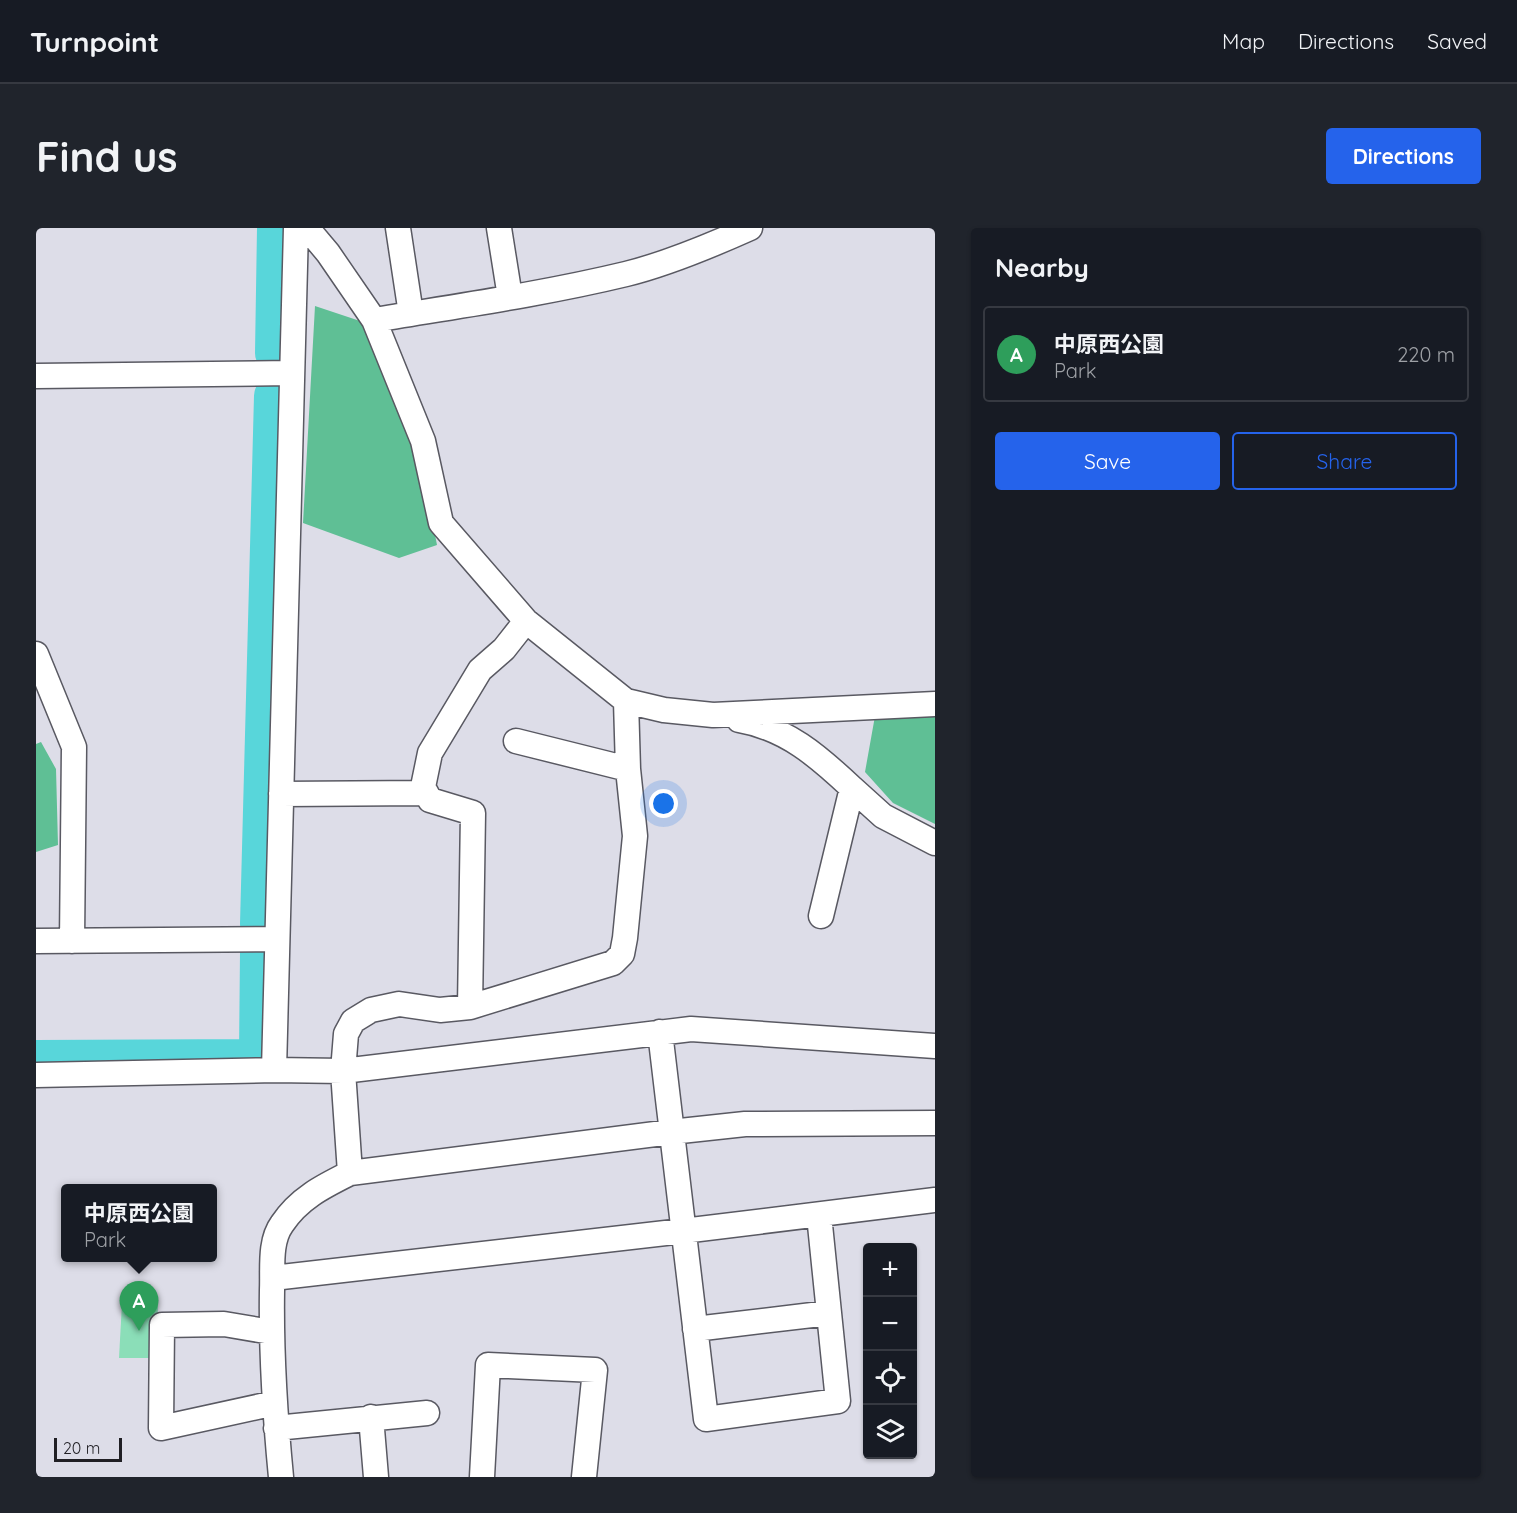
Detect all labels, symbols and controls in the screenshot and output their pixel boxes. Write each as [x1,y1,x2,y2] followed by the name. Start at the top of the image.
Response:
[30,24,159,59] text: Turnpoint
[1222,28,1265,54] text: Map
[1298,28,1394,54] text: Directions
[1427,28,1487,54] text: Saved
[1326,128,1481,184] button: Directions
[36,130,178,183] text: Find us
[995,251,1089,284] text: Nearby
[1054,330,1164,358] text: 中原西公園
[1010,342,1023,367] text: A
[1397,342,1455,367] text: 220 m
[1054,358,1096,383] text: Park
[995,432,1220,490] button: Save
[1232,432,1457,490] button: Share
[649,789,678,818] your location
[61,1184,217,1262] popup
[84,1199,194,1227] text: 中原西公園
[84,1227,126,1252] text: Park
[863,1243,917,1459] map controls
[863,1243,917,1297] button: +
[120,1282,158,1331] pin: A
[863,1297,917,1351] button: −
[863,1351,917,1405] button: locate
[863,1405,917,1459] button: layers
[54,1435,122,1462] scale bar
[63,1438,100,1458] text: 20 m

